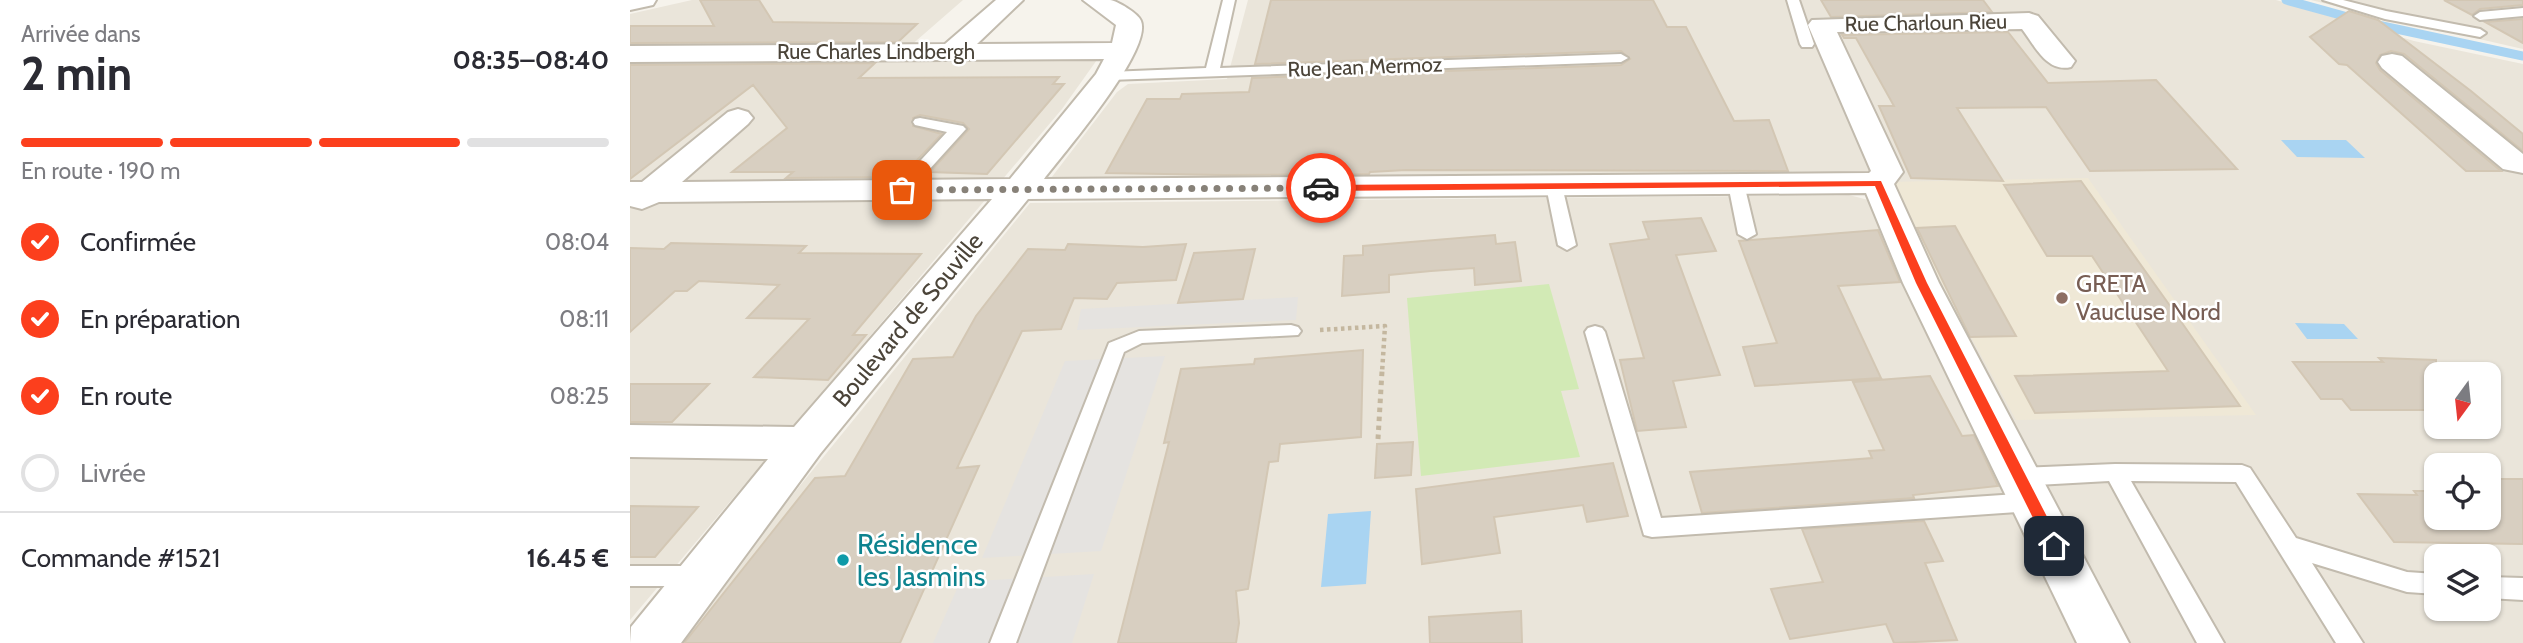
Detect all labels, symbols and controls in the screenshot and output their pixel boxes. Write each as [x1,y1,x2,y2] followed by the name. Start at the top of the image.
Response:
[1845,9,2007,36] street label: Rue Charloun Rieu
[21,20,141,48] text: Arrivée dans
[777,39,975,64] street label: Rue Charles Lindbergh
[452,44,609,76] text: 08:35–08:40
[21,46,132,102] text: 2 min
[1287,51,1443,82] street label: Rue Jean Mermoz
[1286,153,1356,223] courier
[21,157,180,185] text: En route · 190 m
[872,160,932,220] pin
[1302,169,1340,207] icon: car
[883,171,921,209] icon: bag
[21,223,59,261] icon: check
[80,226,196,258] text: Confirmée
[826,227,989,413] street label: Boulevard de Souville
[545,228,609,256] text: 08:04
[2076,269,2221,326] place label: GRETA Vaucluse Nord
[2054,290,2070,306] marker: GRETA Vaucluse Nord
[21,300,59,338] icon: check
[80,303,241,335] text: En préparation
[559,305,609,333] text: 08:11
[2424,362,2501,439] north arrow
[2424,362,2501,621] map controls
[21,377,59,415] icon: check
[80,380,172,412] text: En route
[550,382,609,410] text: 08:25
[2424,453,2501,530] button: locate
[80,457,146,489] text: Livrée
[2024,516,2084,576] pin
[857,527,985,593] place label: Résidence les Jasmins
[2035,527,2073,565] icon: home
[21,542,220,574] text: Commande #1521
[526,542,609,574] text: 16.45 €
[2424,544,2501,621] button: layers
[835,552,851,568] marker: Résidence les Jasmins

